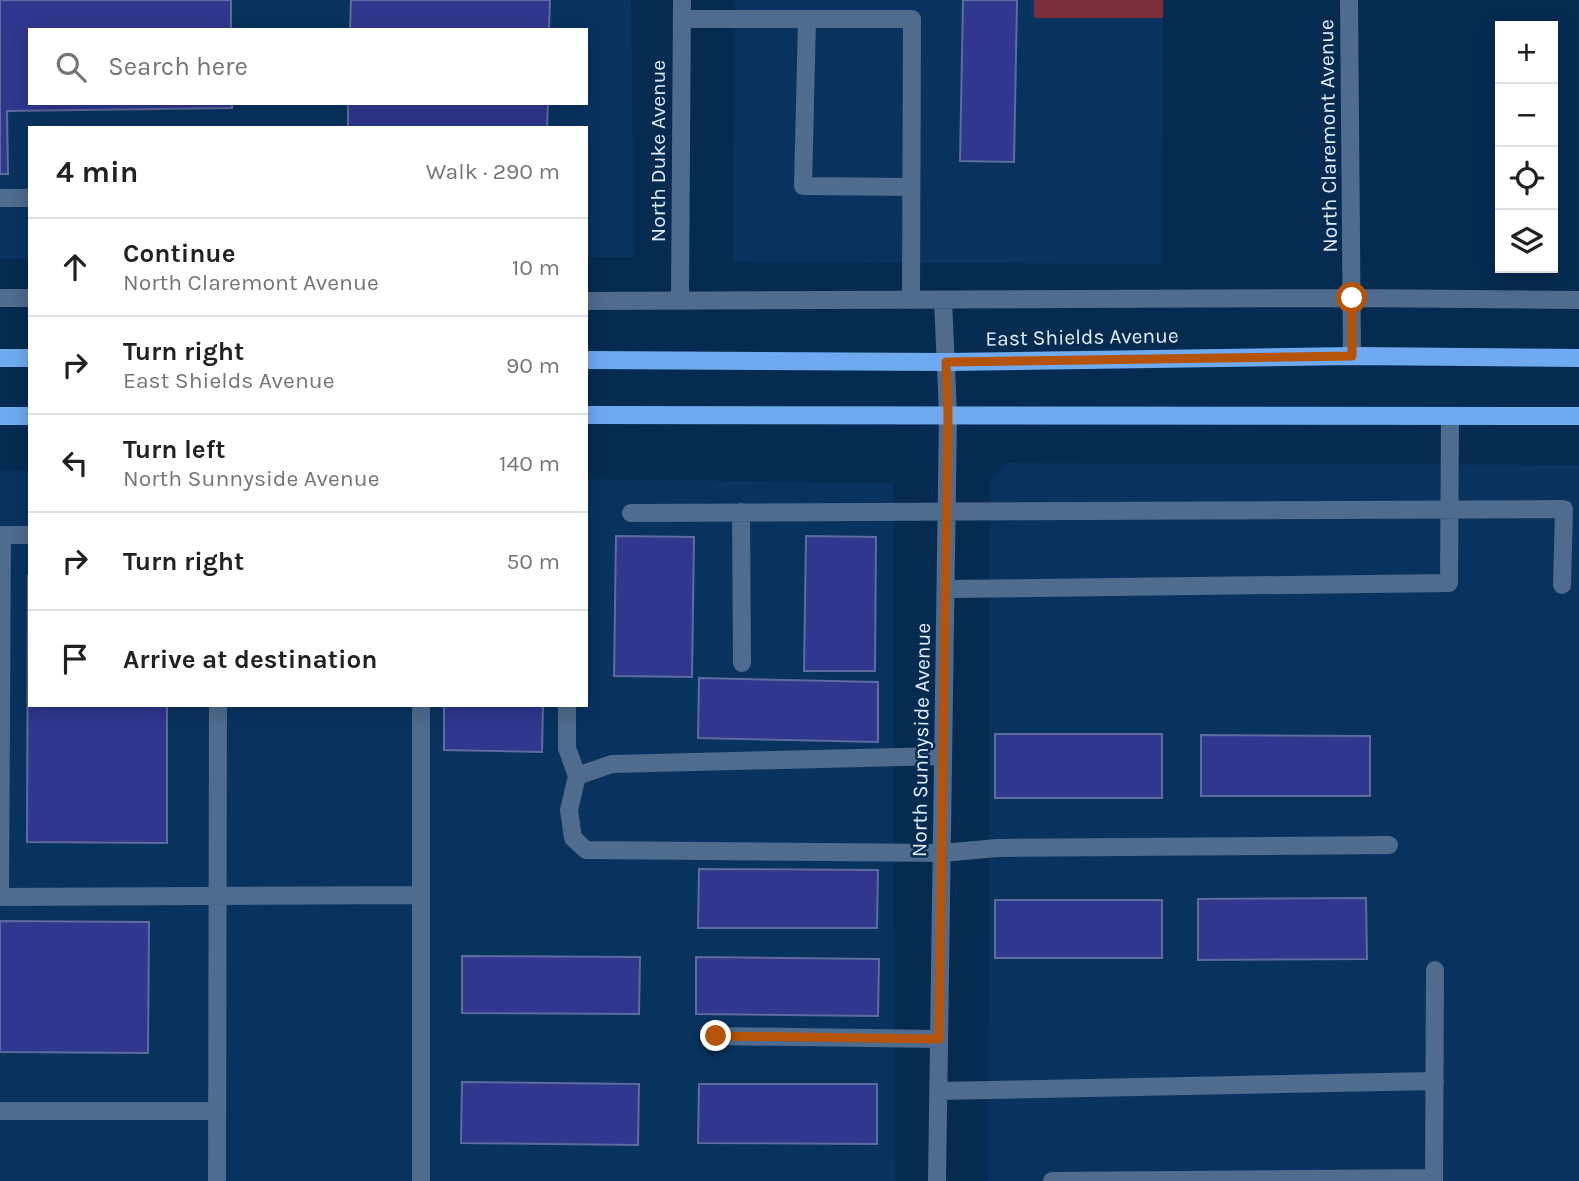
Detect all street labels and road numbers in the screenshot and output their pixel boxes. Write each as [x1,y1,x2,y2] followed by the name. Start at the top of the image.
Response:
[1314,19,1342,253] street label: North Claremont Avenue
[646,60,670,242] street label: North Duke Avenue
[985,323,1179,351] street label: East Shields Avenue
[907,623,935,857] street label: North Sunnyside Avenue

